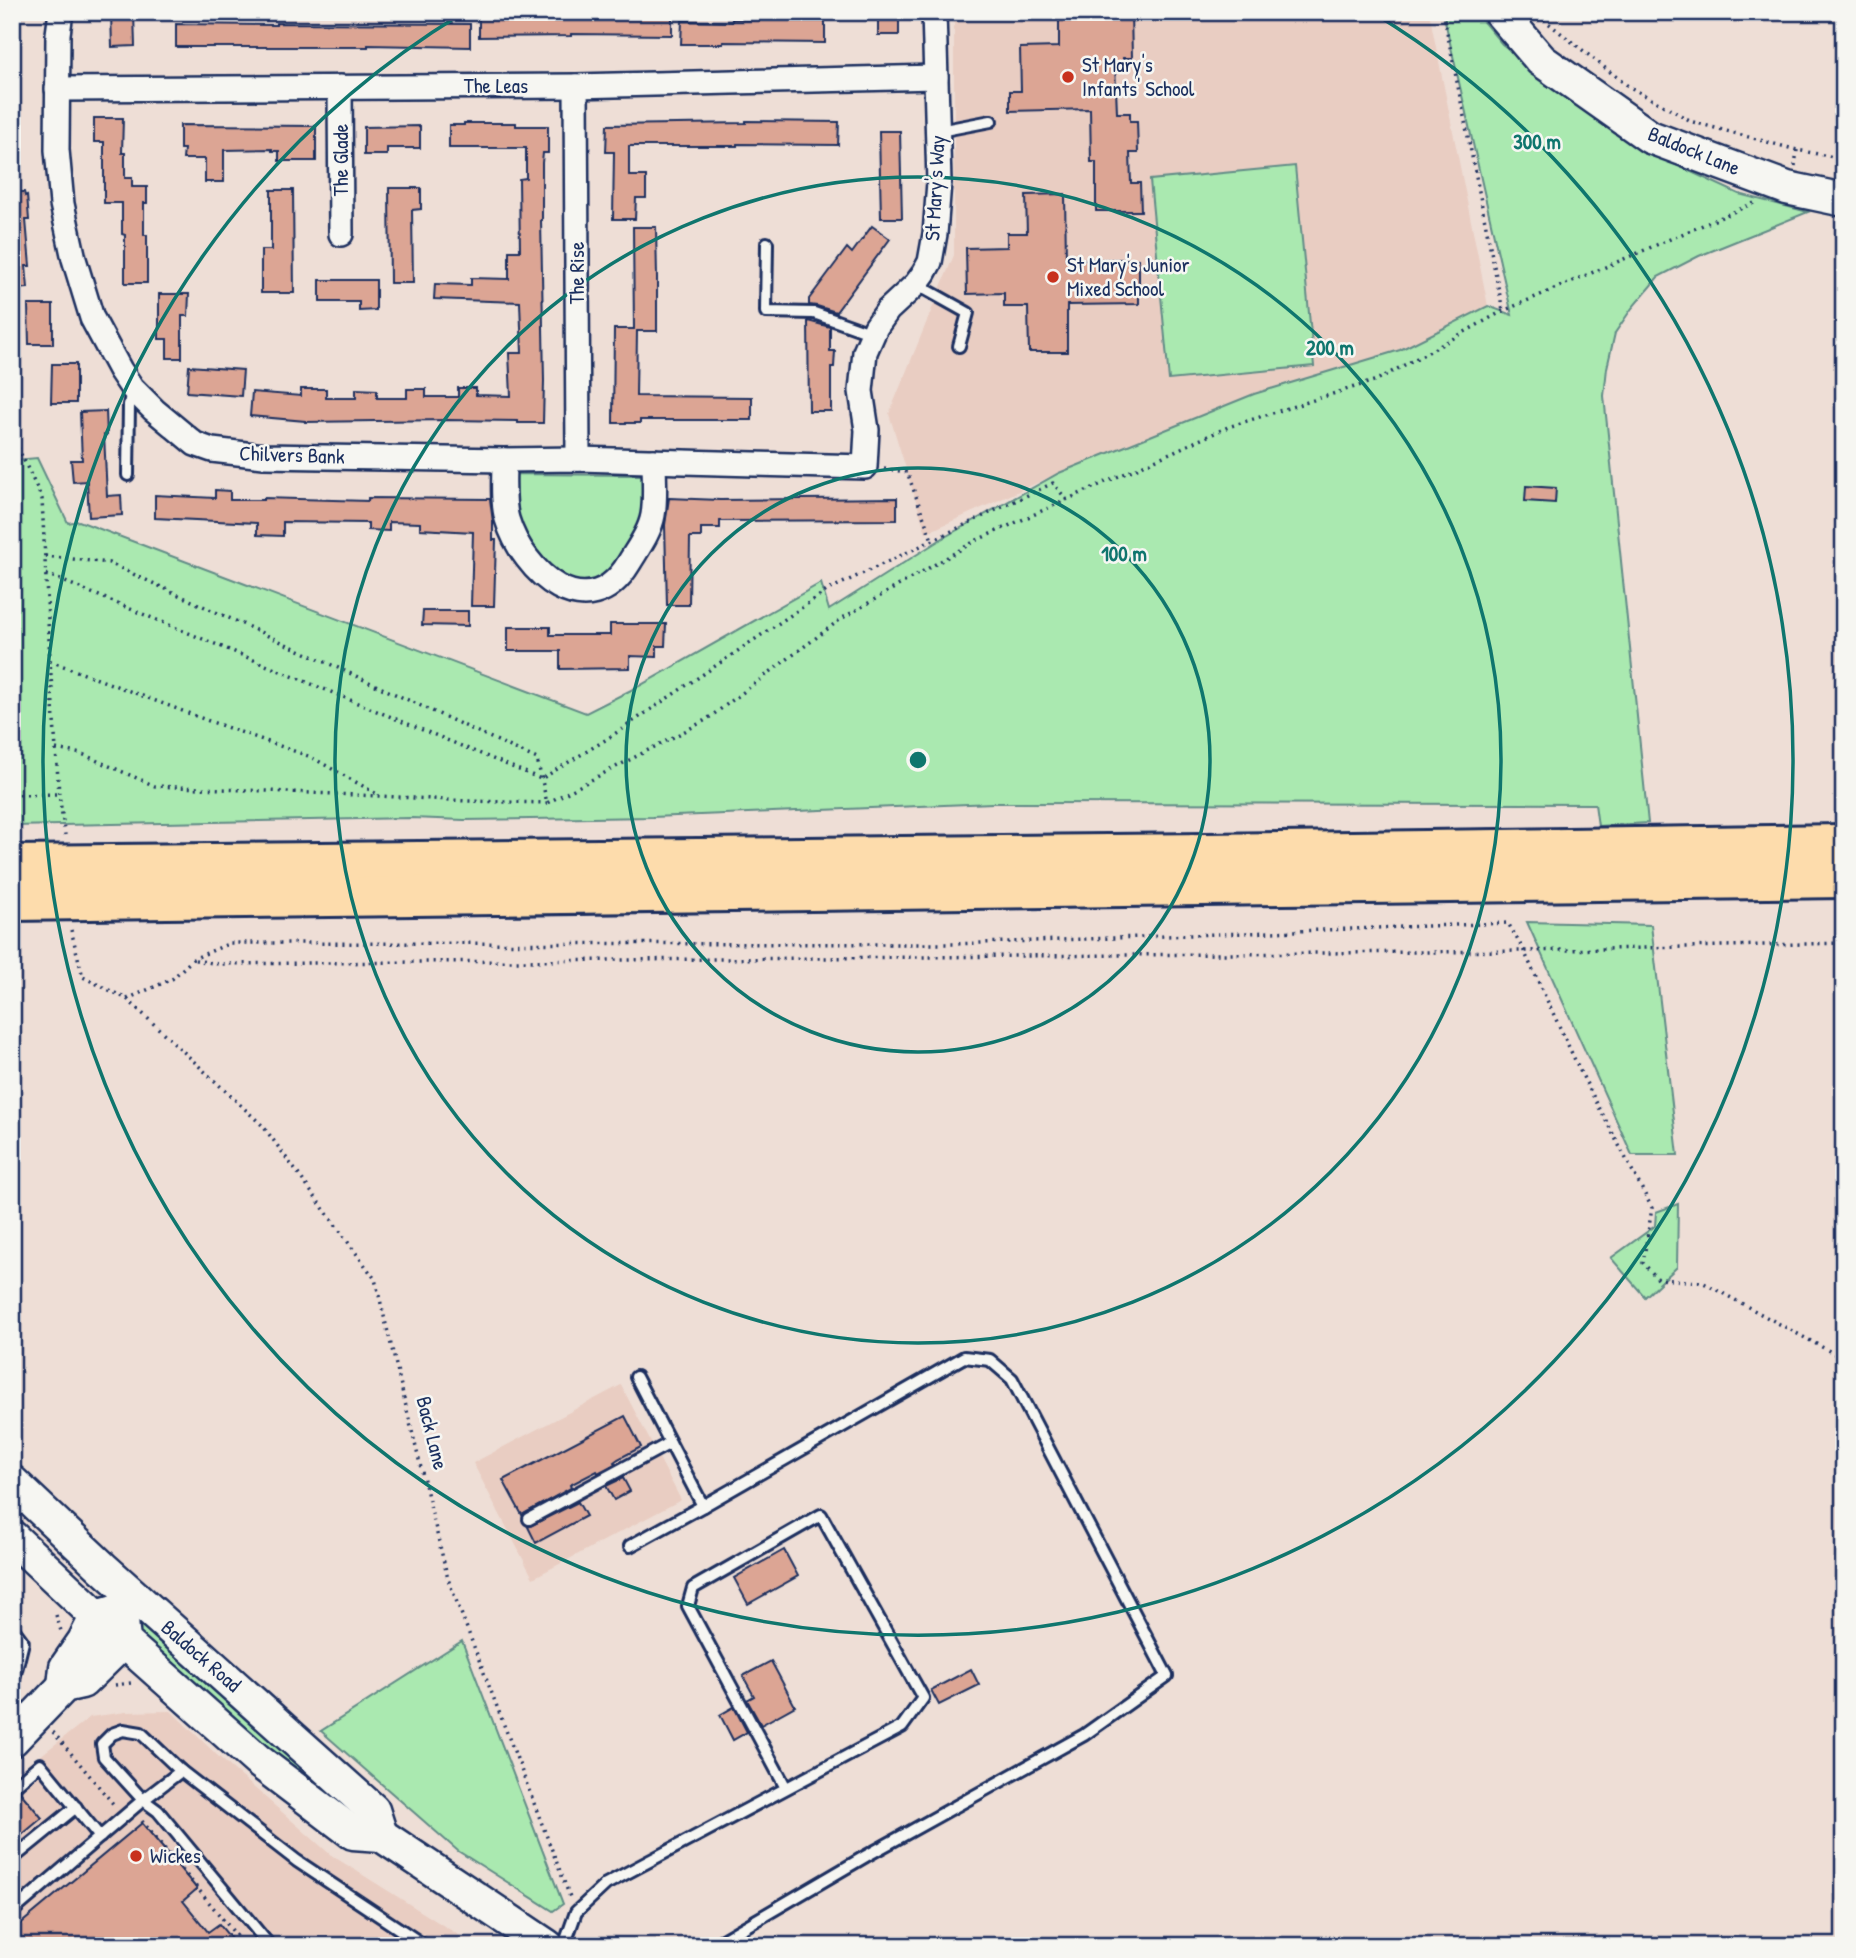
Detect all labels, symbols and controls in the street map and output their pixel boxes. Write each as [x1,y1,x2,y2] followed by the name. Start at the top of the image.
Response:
[1082,50,1195,103] place label: St Mary's Infants' School
[1060,69,1076,85] marker: St Mary's Infants' School
[464,71,528,100] street label: The Leas
[1644,119,1744,182] street label: Baldock Lane
[326,124,355,196] street label: The Glade
[1513,127,1561,156] text: 300 m
[917,134,952,242] street label: St Mary's Way
[562,242,591,304] street label: The Rise
[1067,250,1190,303] place label: St Mary's Junior Mixed School
[1045,269,1061,285] marker: St Mary's Junior Mixed School
[1306,333,1354,362] text: 200 m
[239,438,346,471] street label: Chilvers Bank
[1101,539,1147,568] text: 100 m
[906,748,930,772] centre of rings
[409,1393,456,1473] street label: Back Lane
[155,1613,248,1698] street label: Baldock Road
[150,1841,201,1870] place label: Wickes
[128,1848,144,1864] marker: Wickes

